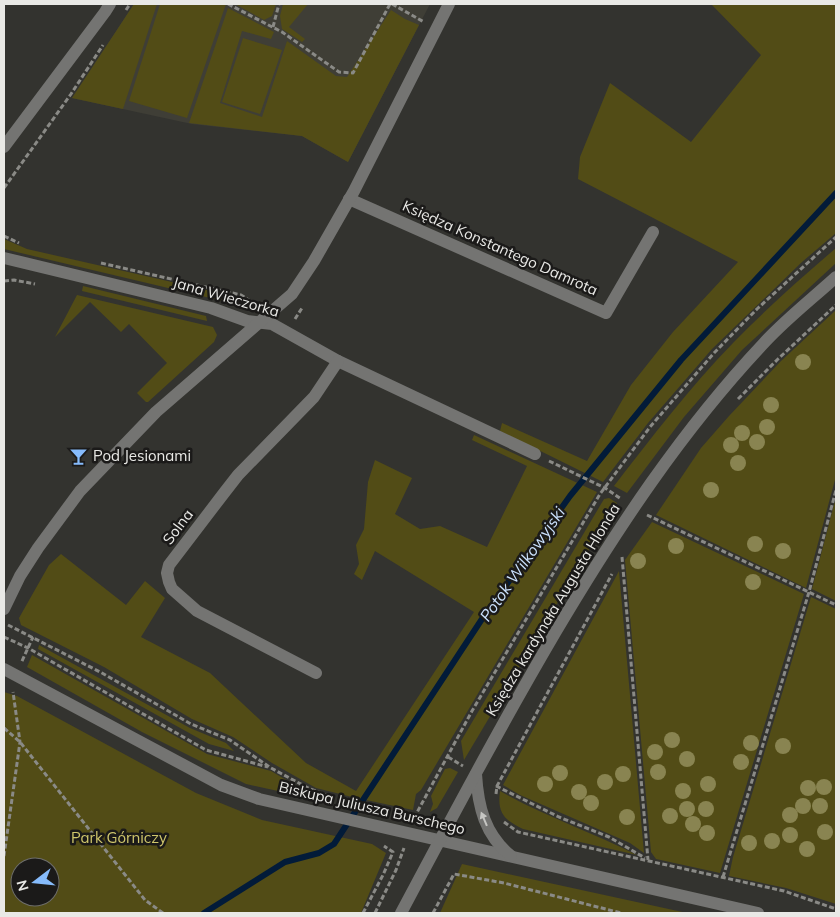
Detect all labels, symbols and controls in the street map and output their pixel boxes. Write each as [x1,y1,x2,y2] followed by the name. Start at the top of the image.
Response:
[400,196,601,299] street label: Księdza Konstantego Damrota
[171,272,282,321] street label: Jana Wieczorka
[69,446,89,466] bar icon: Pod Jesionami
[93,446,191,465] place label: Pod Jesionami
[481,500,624,720] street label: Księdza kardynała Augusta Hlonda
[475,503,569,625] water label: Potok Wilkowyjski
[158,505,197,548] street label: Solna
[277,777,467,838] street label: Biskupa Juliusza Burschego
[480,812,488,826] one-way arrow
[71,828,167,847] park label: Park Górniczy
[10,857,60,907] north arrow
[12,878,33,893] text: N

